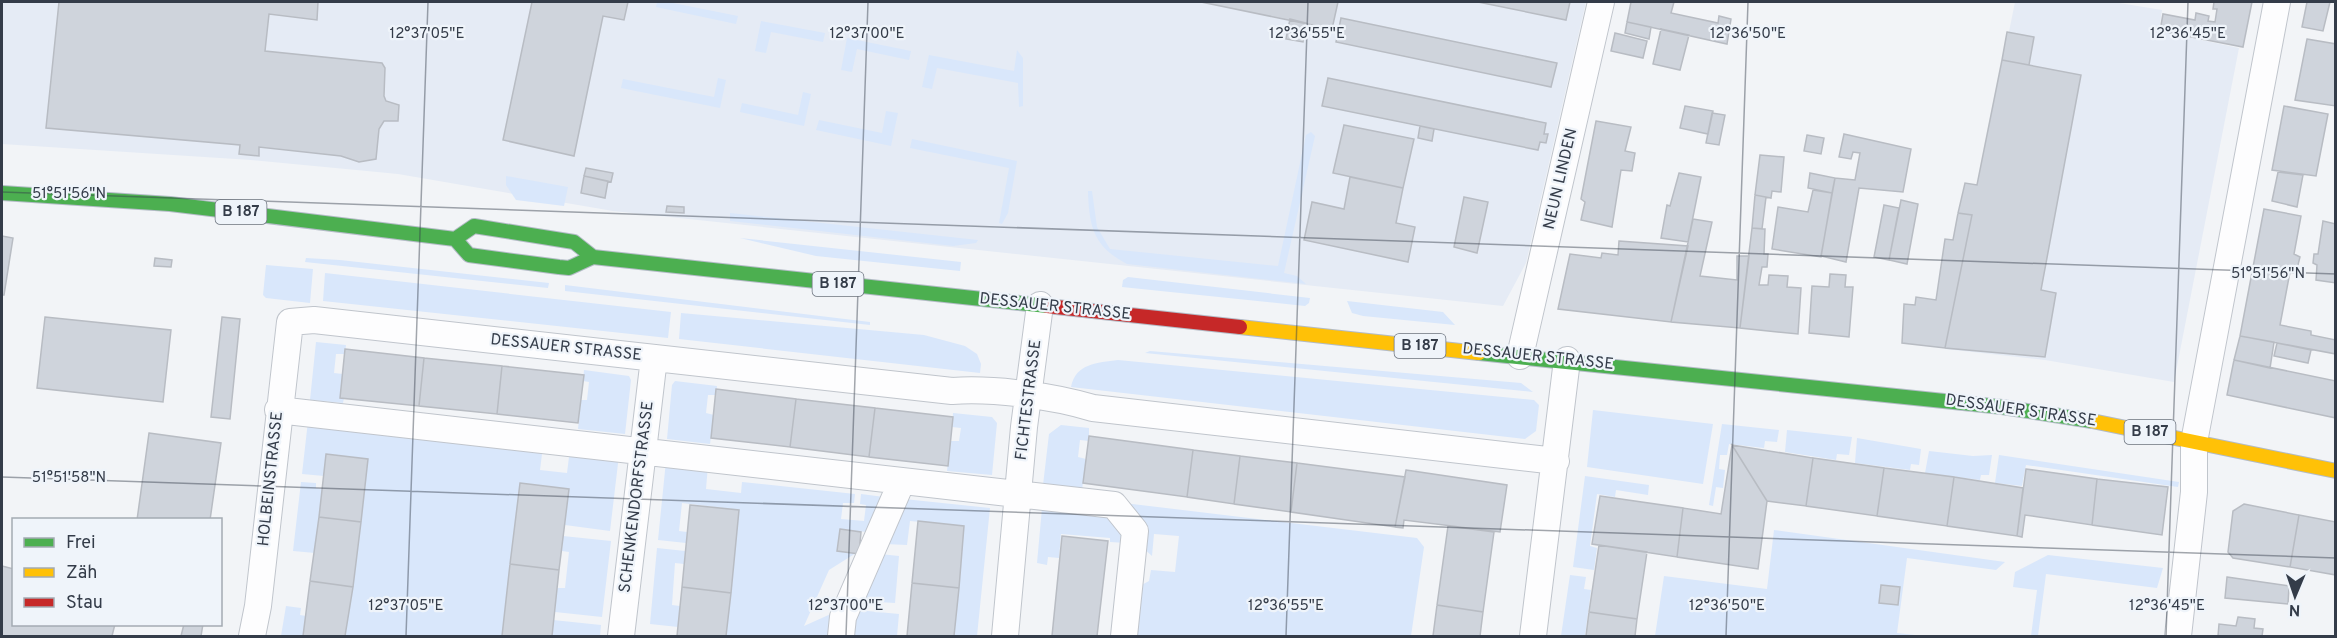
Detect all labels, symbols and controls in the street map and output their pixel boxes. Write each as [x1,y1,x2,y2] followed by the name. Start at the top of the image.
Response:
[390,25,464,44] text: 12°37'05"E
[830,25,905,44] text: 12°37'00"E
[1269,25,1345,44] text: 12°36'55"E
[1710,25,1786,44] text: 12°36'50"E
[2150,25,2226,44] text: 12°36'45"E
[1540,126,1582,232] street label: NEUN LINDEN
[32,185,106,204] text: 51°51'56"N
[216,200,266,224] road number: B 187
[2231,265,2305,284] text: 51°51'56"N
[812,272,864,296] road number: B 187
[978,289,1132,325] street label: DESSAUER STRASSE
[489,330,643,366] street label: DESSAUER STRASSE
[1394,334,1446,358] road number: B 187
[1012,338,1046,462] street label: FICHTESTRASSE
[1461,339,1615,375] street label: DESSAUER STRASSE
[1944,391,2098,431] street label: DESSAUER STRASSE
[615,400,659,594] street label: SCHENKENDORFSTRASSE
[254,411,288,547] street label: HOLBEINSTRASSE
[2124,420,2176,444] road number: B 187
[32,469,106,488] text: 51°51'58"N
[12,518,222,626] legend
[66,532,96,555] text: Frei
[66,562,97,585] text: Zäh
[2265,566,2325,626] north arrow
[66,592,103,615] text: Stau
[369,597,443,616] text: 12°37'05"E
[809,597,884,616] text: 12°37'00"E
[1248,597,1324,616] text: 12°36'55"E
[1689,597,1765,616] text: 12°36'50"E
[2129,597,2205,616] text: 12°36'45"E
[2288,599,2301,619] text: N

